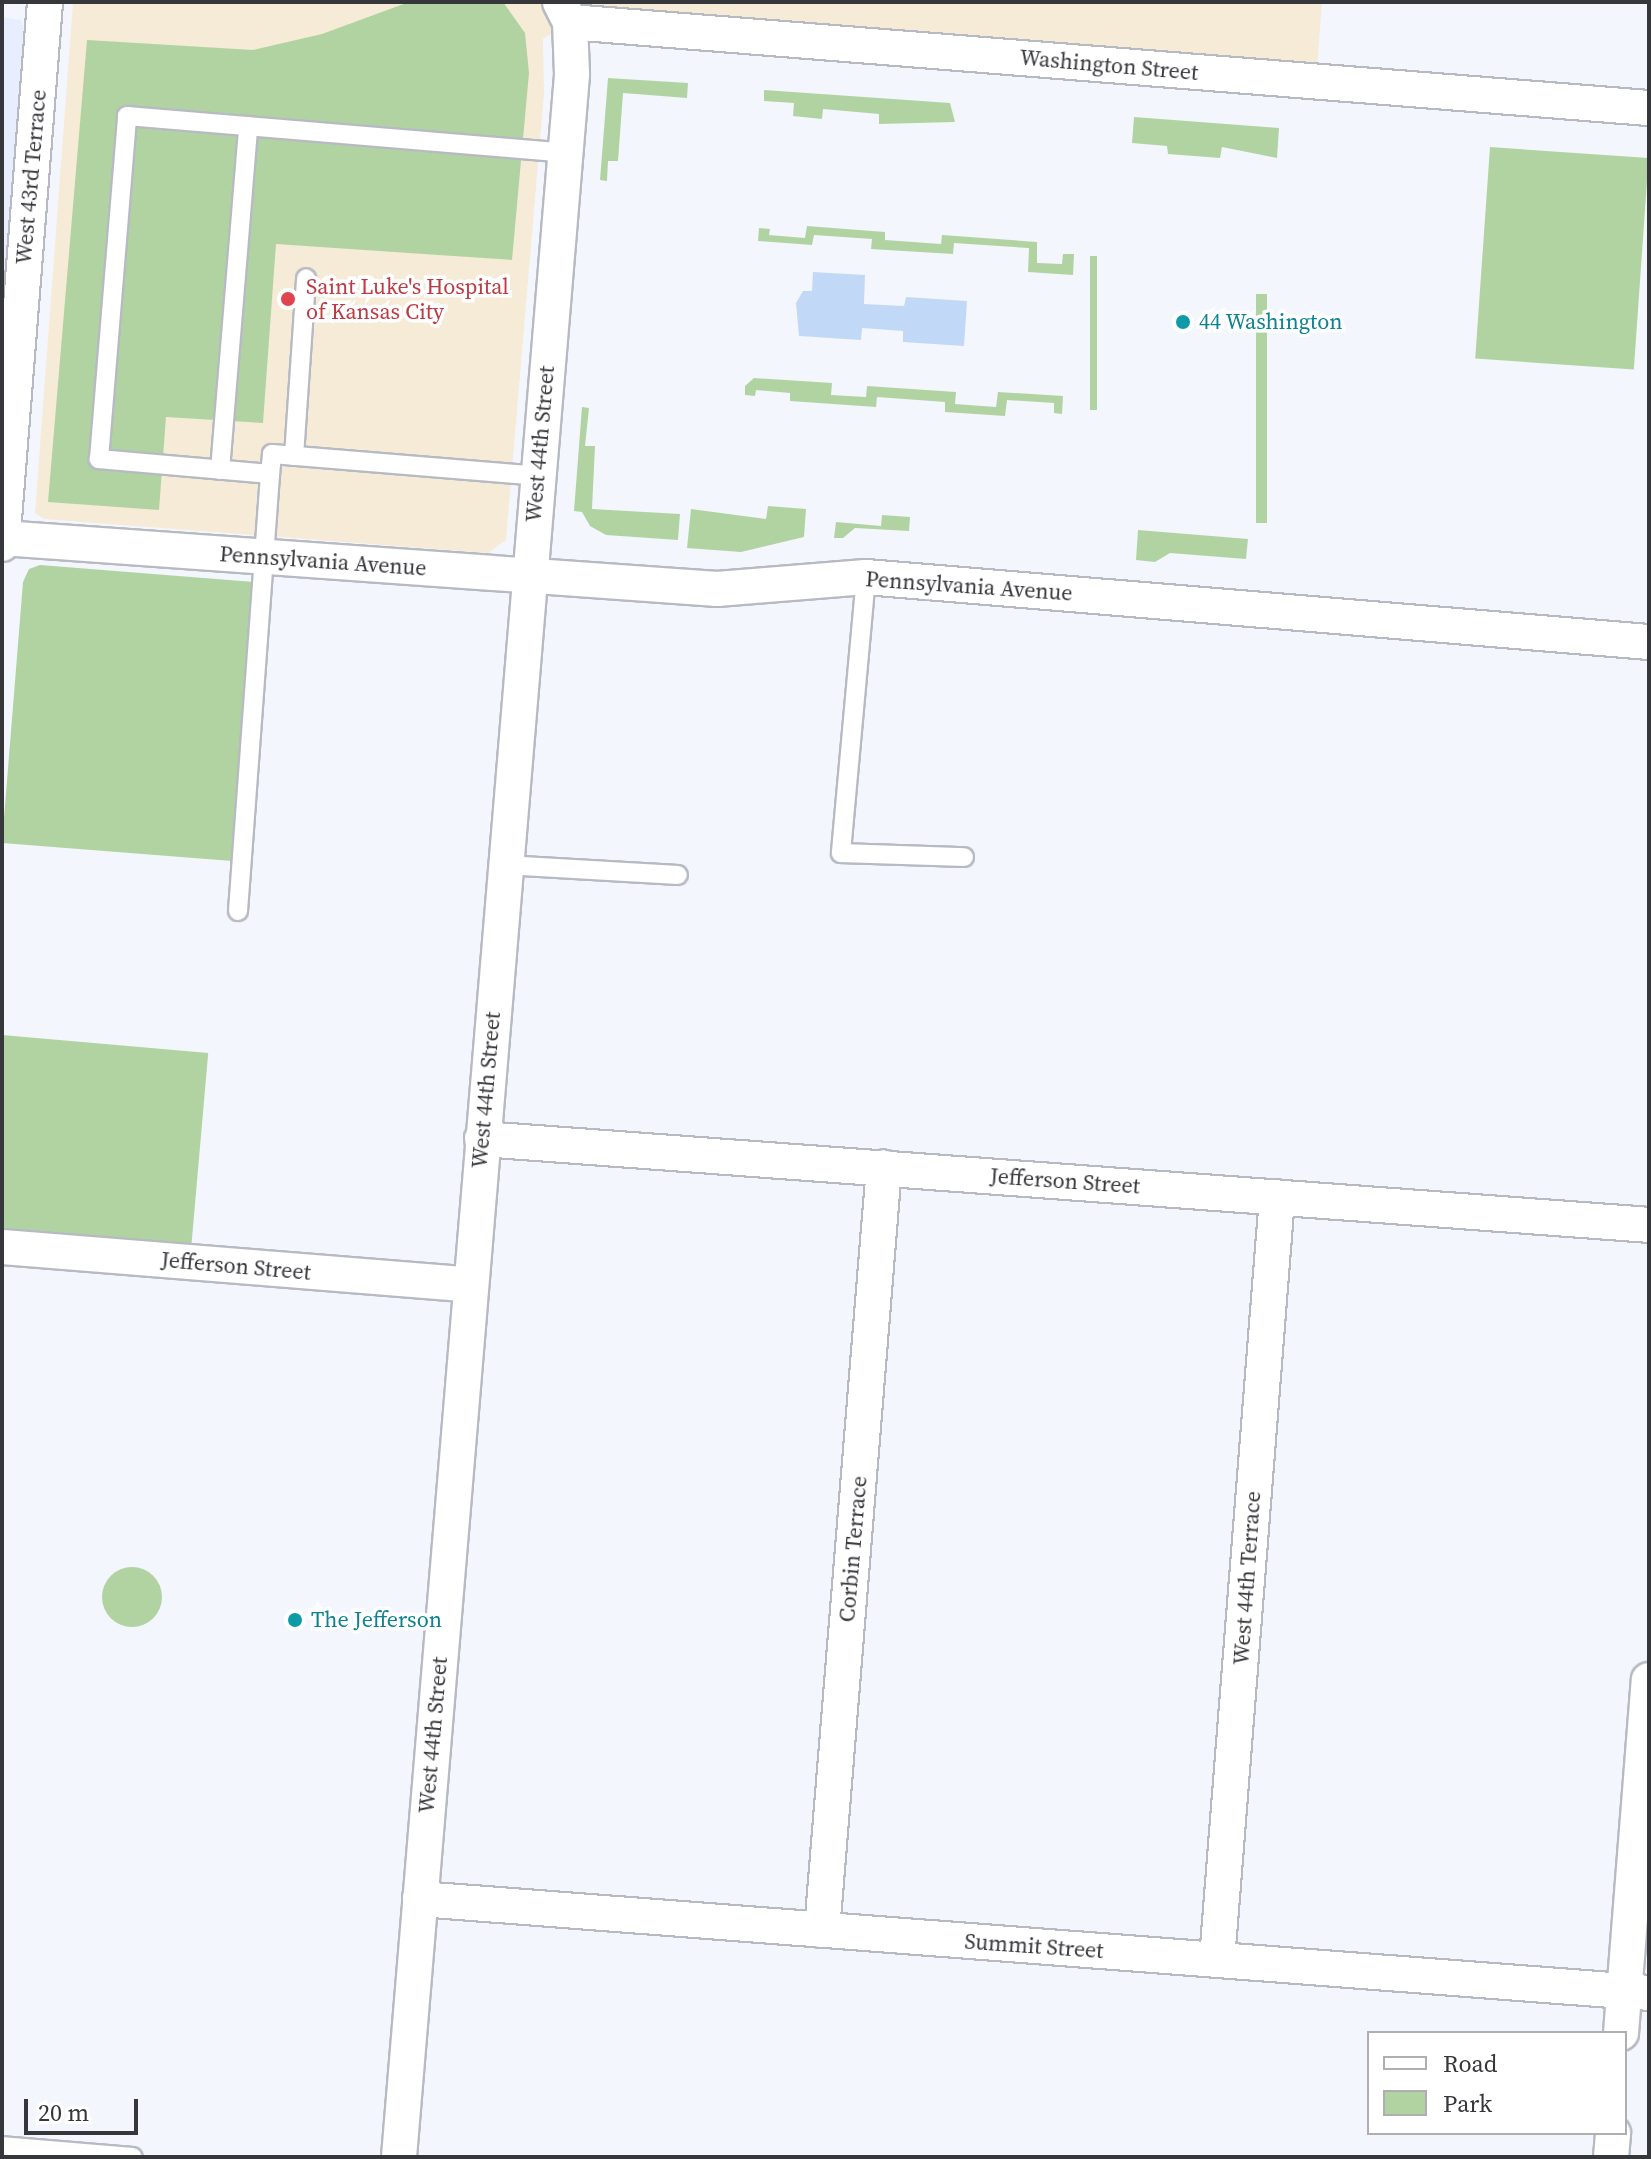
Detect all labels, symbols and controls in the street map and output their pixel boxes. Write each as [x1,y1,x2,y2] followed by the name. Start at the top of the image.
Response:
[1019,44,1199,86] street label: Washington Street
[10,88,52,266] street label: West 43rd Terrace
[306,273,509,324] place label: Saint Luke's Hospital of Kansas City
[277,288,299,310] marker: Saint Luke's Hospital of Kansas City
[1199,309,1343,335] place label: 44 Washington
[1174,313,1192,331] marker: 44 Washington
[520,365,560,523] street label: West 44th Street
[219,541,427,581] street label: Pennsylvania Avenue
[865,566,1073,606] street label: Pennsylvania Avenue
[466,1011,506,1169] street label: West 44th Street
[989,1163,1141,1199] street label: Jefferson Street
[160,1246,312,1286] street label: Jefferson Street
[833,1475,873,1623] street label: Corbin Terrace
[1228,1490,1266,1666] street label: West 44th Terrace
[311,1607,442,1633] place label: The Jefferson
[286,1611,304,1629] marker: The Jefferson
[413,1656,453,1814] street label: West 44th Street
[964,1928,1104,1964] street label: Summit Street
[1367,2031,1627,2135] legend
[1443,2047,1497,2080] text: Road
[28,2083,142,2133] scale bar
[1443,2087,1492,2120] text: Park
[38,2096,89,2129] text: 20 m

